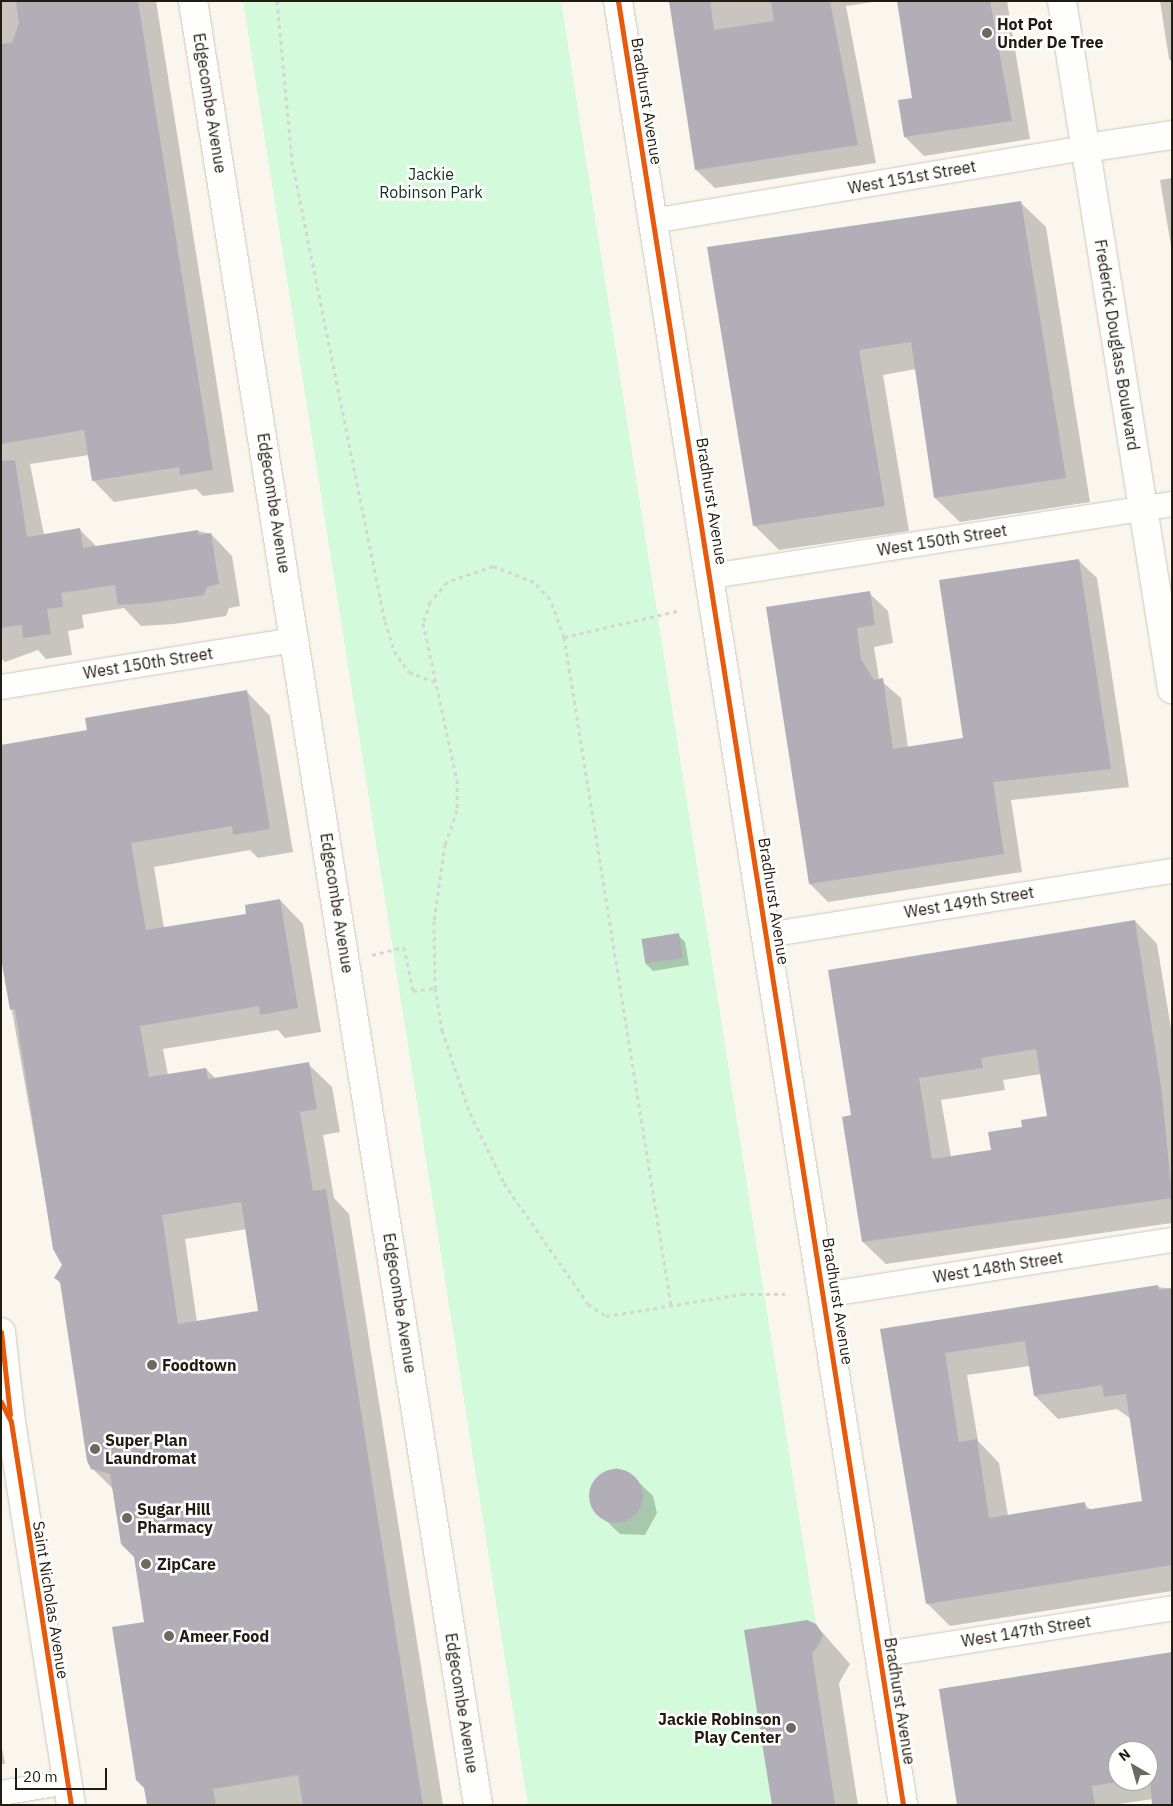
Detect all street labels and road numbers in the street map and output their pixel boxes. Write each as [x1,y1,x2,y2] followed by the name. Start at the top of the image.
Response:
[189,32,231,174] street label: Edgecombe Avenue
[627,36,667,166] street label: Bradhurst Avenue
[847,156,977,198] street label: West 151st Street
[1091,238,1143,452] street label: Frederick Douglass Boulevard
[253,432,295,574] street label: Edgecombe Avenue
[692,436,732,566] street label: Bradhurst Avenue
[876,520,1008,560] street label: West 150th Street
[82,643,214,683] street label: West 150th Street
[316,832,358,974] street label: Edgecombe Avenue
[754,836,794,966] street label: Bradhurst Avenue
[903,882,1035,922] street label: West 149th Street
[379,1232,421,1374] street label: Edgecombe Avenue
[818,1236,858,1366] street label: Bradhurst Avenue
[932,1247,1064,1287] street label: West 148th Street
[29,1520,73,1680] street label: Saint Nicholas Avenue
[960,1611,1092,1651] street label: West 147th Street
[441,1632,483,1774] street label: Edgecombe Avenue
[880,1636,920,1766] street label: Bradhurst Avenue

